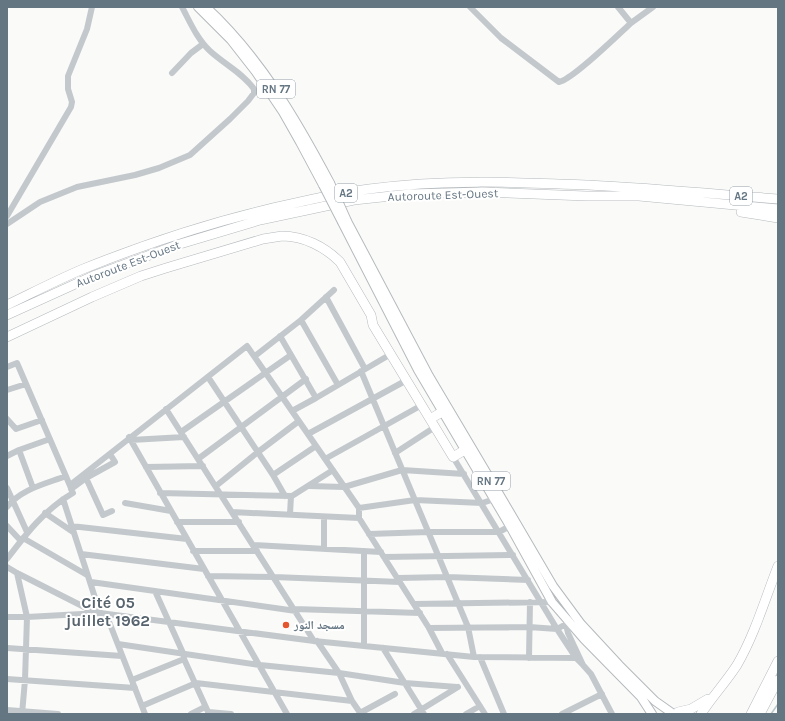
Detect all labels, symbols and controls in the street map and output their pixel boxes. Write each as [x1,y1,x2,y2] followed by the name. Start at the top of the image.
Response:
[257,80,295,98] road number: RN 77
[335,184,357,202] road number: A2
[387,186,499,204] street label: Autoroute Est-Ouest
[730,187,752,205] road number: A2
[74,237,183,290] street label: Autoroute Est-Ouest
[472,472,510,490] road number: RN 77
[64,593,150,630] district label: Cité 05 juillet 1962
[293,618,345,632] place label: مسجد النور
[281,620,291,630] marker: مسجد النور

